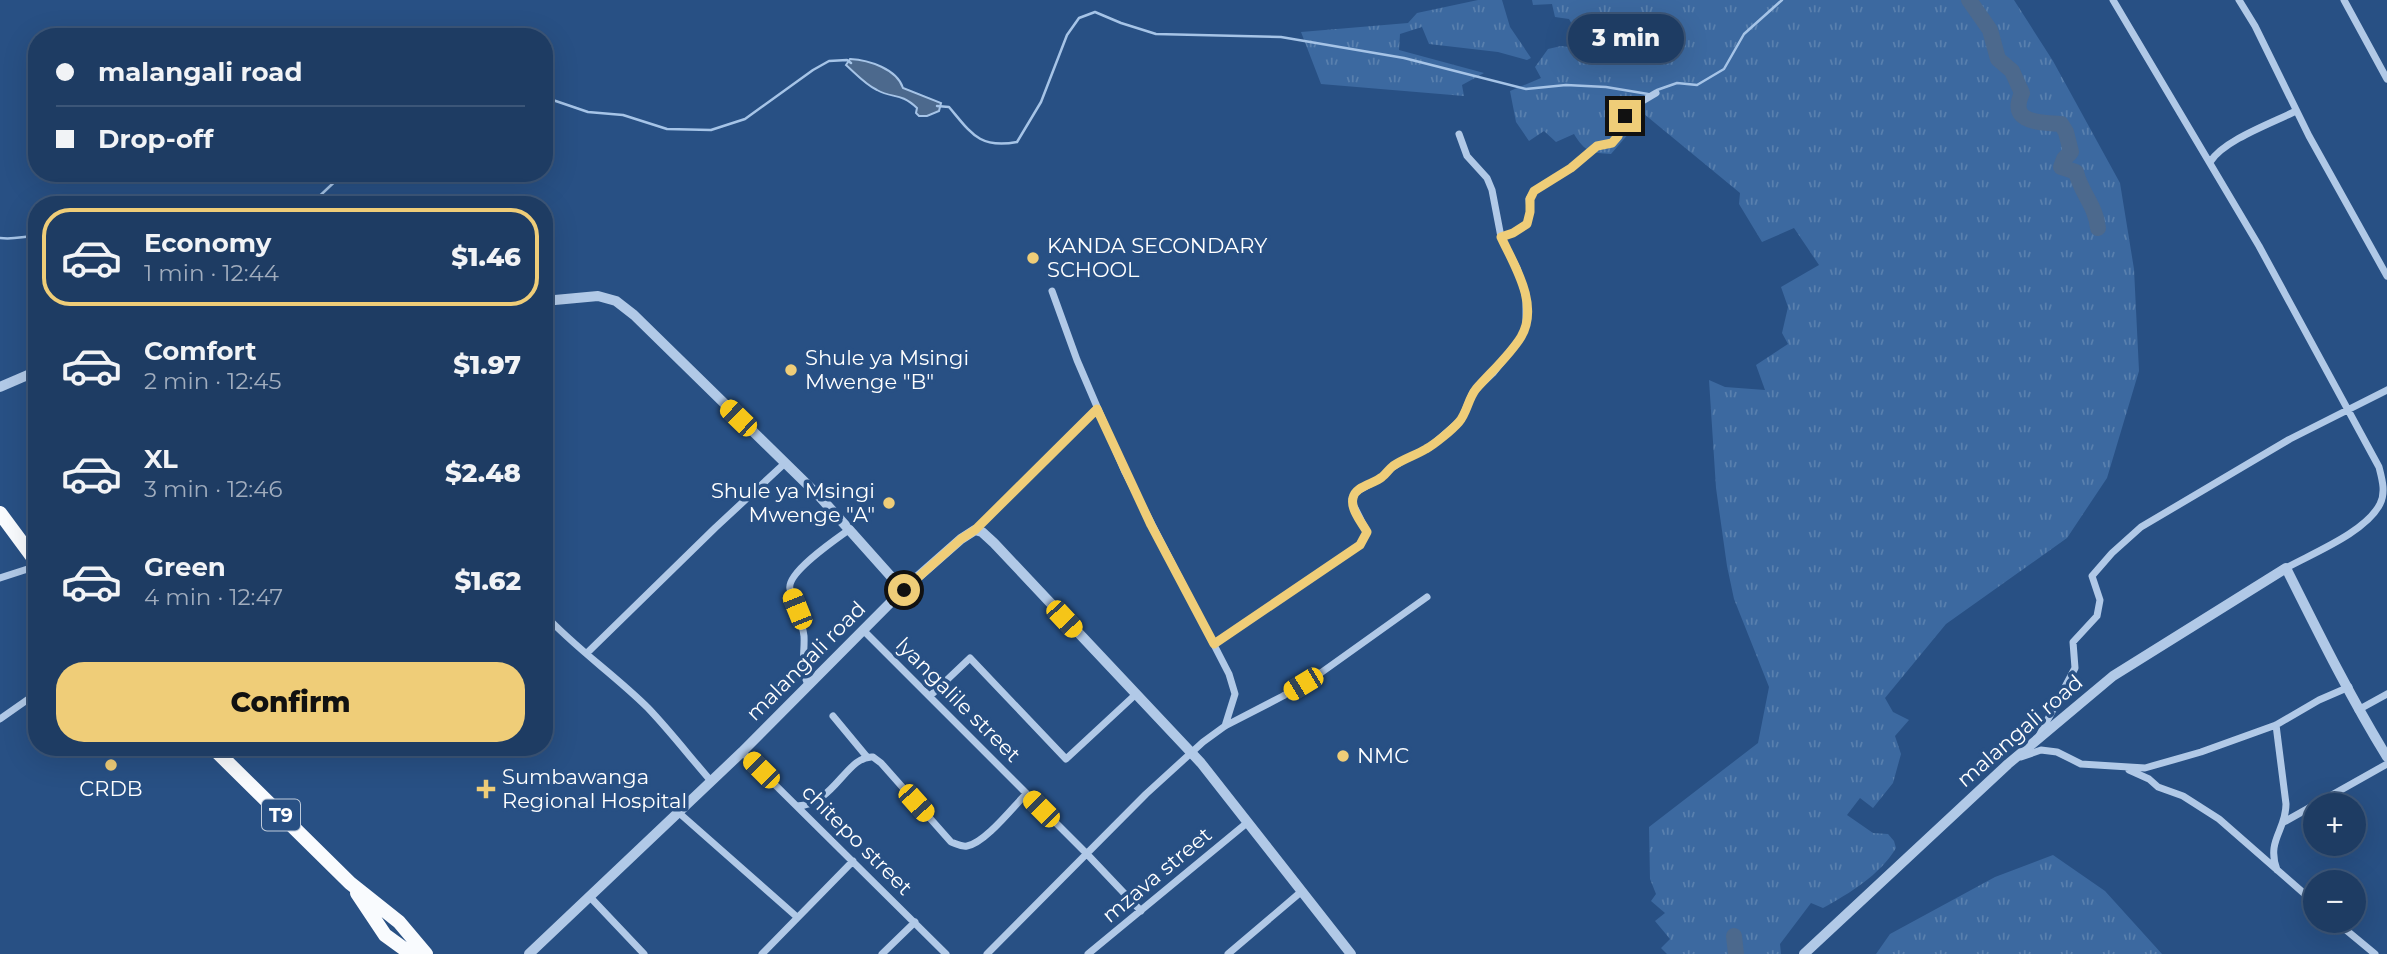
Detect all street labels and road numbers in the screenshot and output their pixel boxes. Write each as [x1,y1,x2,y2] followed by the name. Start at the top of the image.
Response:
[741,596,870,725] street label: malangali road
[891,632,1026,767] street label: lyangalile street
[1952,669,2088,792] street label: malangali road
[797,779,918,900] street label: chitepo street
[262,800,300,830] road number: T9
[1097,822,1216,928] street label: mzava street

